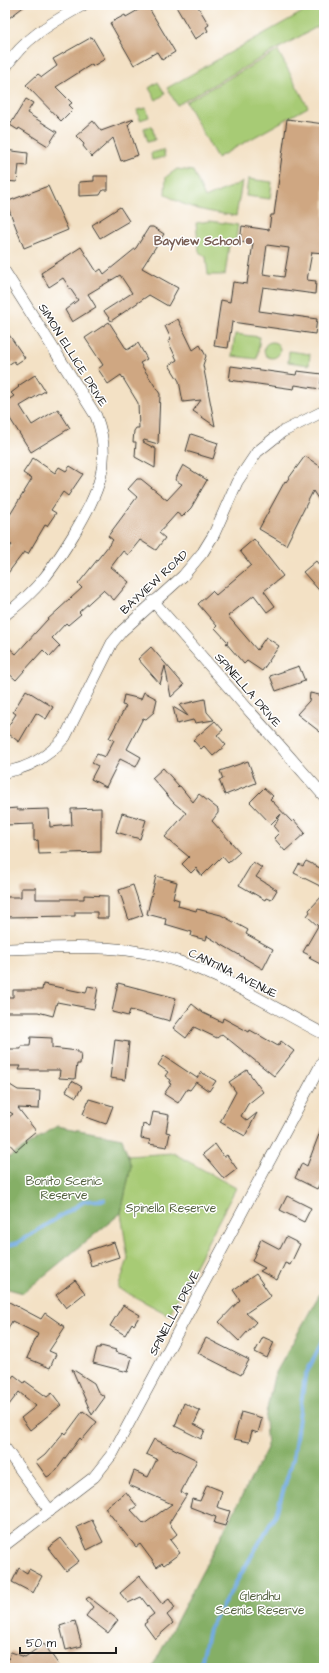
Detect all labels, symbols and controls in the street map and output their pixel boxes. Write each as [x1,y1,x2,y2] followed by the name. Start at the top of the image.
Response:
[154,233,241,251] place label: Bayview School
[244,236,254,246] marker: Bayview School
[34,300,111,410] street label: SIMON ELLICE DRIVE
[117,546,192,618] street label: BAYVIEW ROAD
[210,649,285,731] street label: SPINELLA DRIVE
[186,945,280,1002] street label: CANTINA AVENUE
[26,1173,103,1204] park label: Bonito Scenic Reserve
[126,1200,217,1217] park label: Spinella Reserve
[145,1268,204,1359] street label: SPINELLA DRIVE
[216,1588,305,1619] park label: Glendhu Scenic Reserve
[20,1629,116,1655] scale bar
[26,1635,57,1652] text: 50 m

